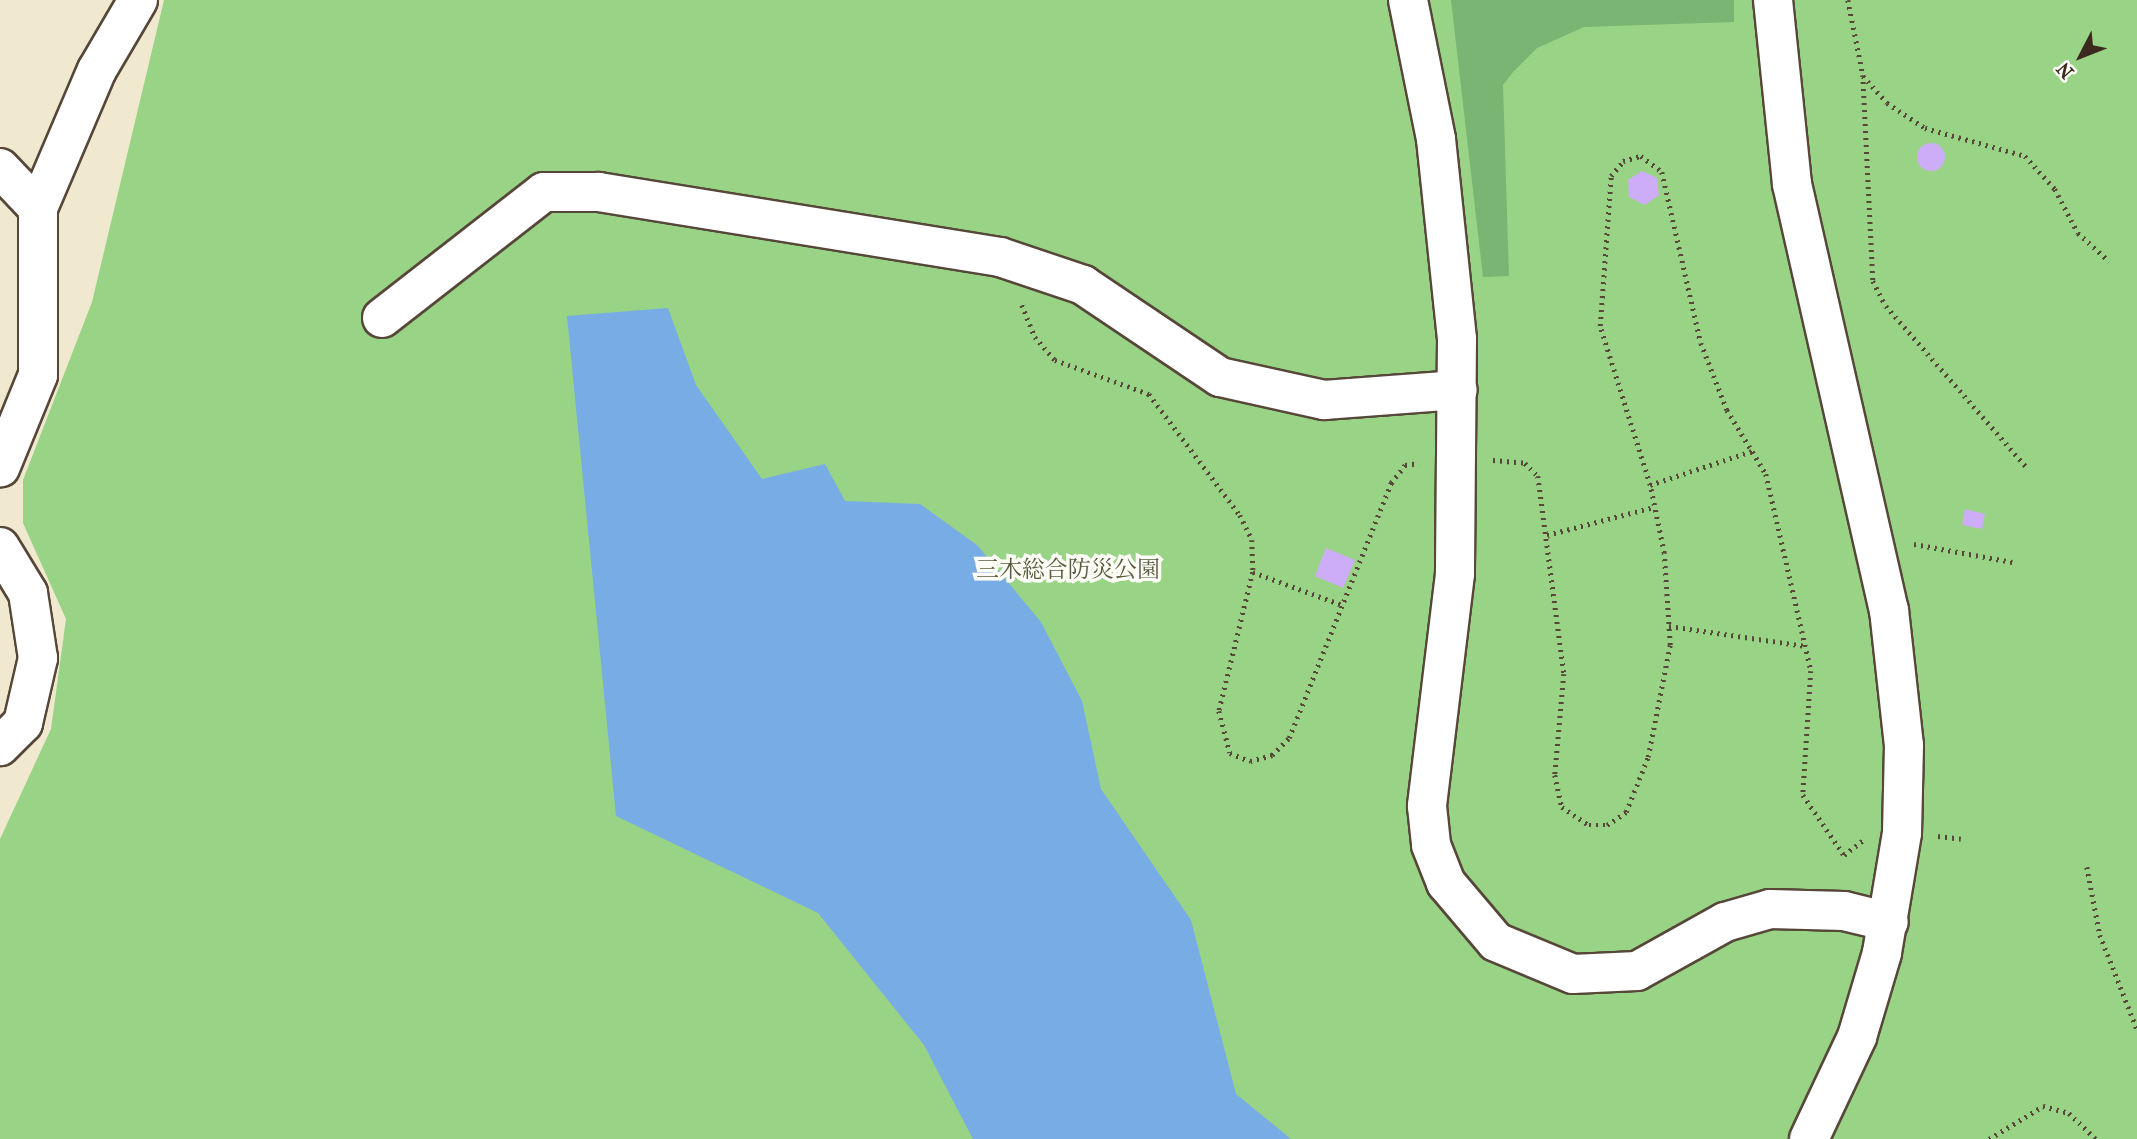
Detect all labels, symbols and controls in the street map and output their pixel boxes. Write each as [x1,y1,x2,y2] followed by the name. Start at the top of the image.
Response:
[2046,21,2116,91] north arrow
[2052,57,2078,83] text: N
[976,556,1160,584] park label: 三木総合防災公園

